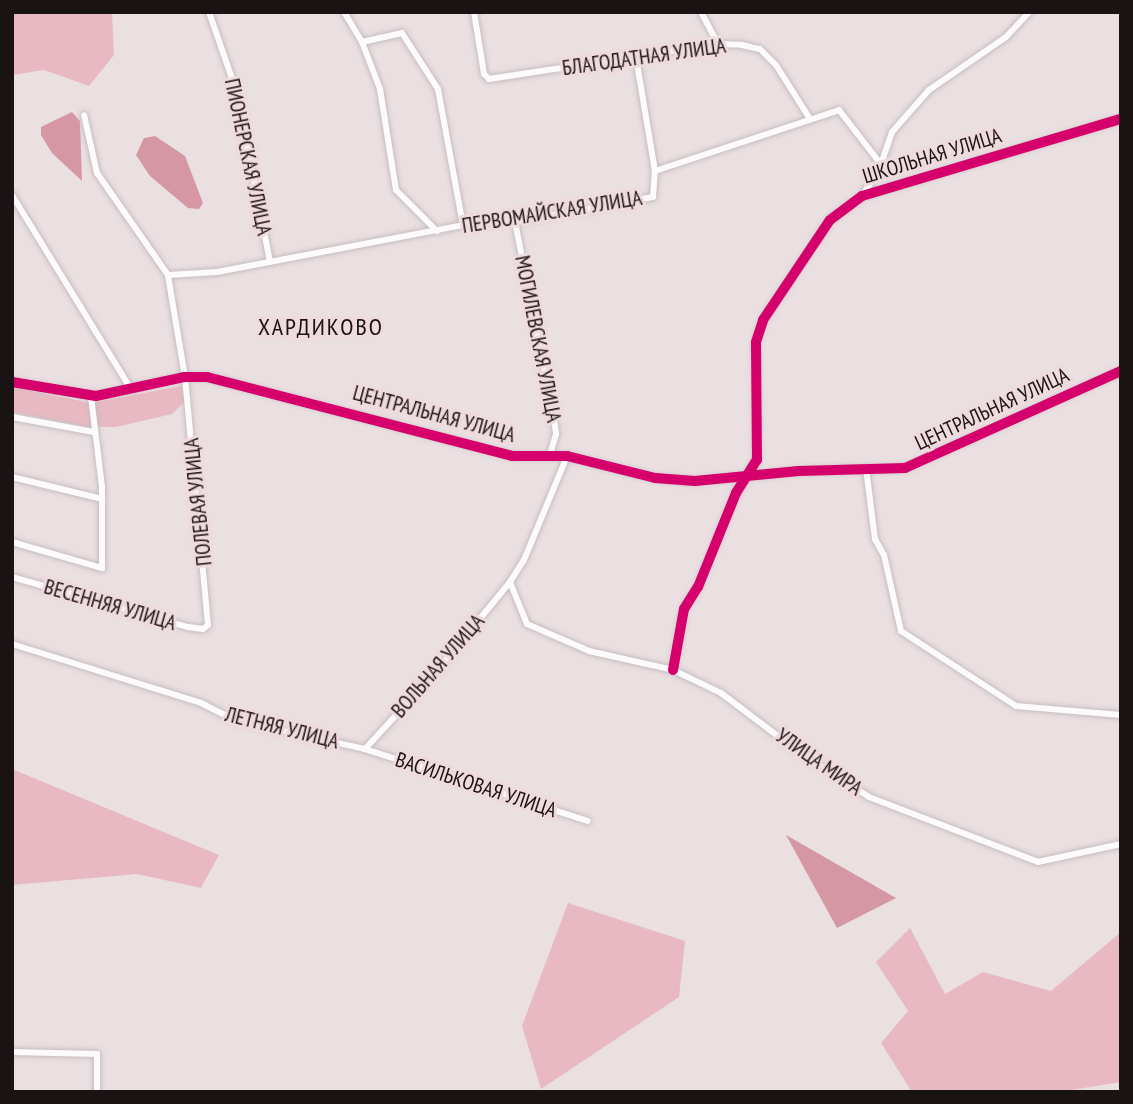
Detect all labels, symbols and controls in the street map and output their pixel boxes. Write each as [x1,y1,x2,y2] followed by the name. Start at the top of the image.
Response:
[560,33,728,81] street label: БЛАГОДАТНАЯ УЛИЦА
[219,76,277,238] street label: ПИОНЕРСКАЯ УЛИЦА
[859,123,1005,189] street label: ШКОЛЬНАЯ УЛИЦА
[460,185,644,239] street label: ПЕРВОМАЙСКАЯ УЛИЦА
[509,253,567,425] street label: МОГИЛЕВСКАЯ УЛИЦА
[259,313,383,341] district label: ХАРДИКОВО
[911,362,1073,456] street label: ЦЕНТРАЛЬНАЯ УЛИЦА
[350,380,518,448] street label: ЦЕНТРАЛЬНАЯ УЛИЦА
[179,437,217,567] street label: ПОЛЕВАЯ УЛИЦА
[41,574,179,636] street label: ВЕСЕННЯЯ УЛИЦА
[386,609,490,723] street label: ВОЛЬНАЯ УЛИЦА
[222,702,342,754] street label: ЛЕТНЯЯ УЛИЦА
[771,723,867,801] street label: УЛИЦА МИРА
[392,747,560,823] street label: ВАСИЛЬКОВАЯ УЛИЦА

